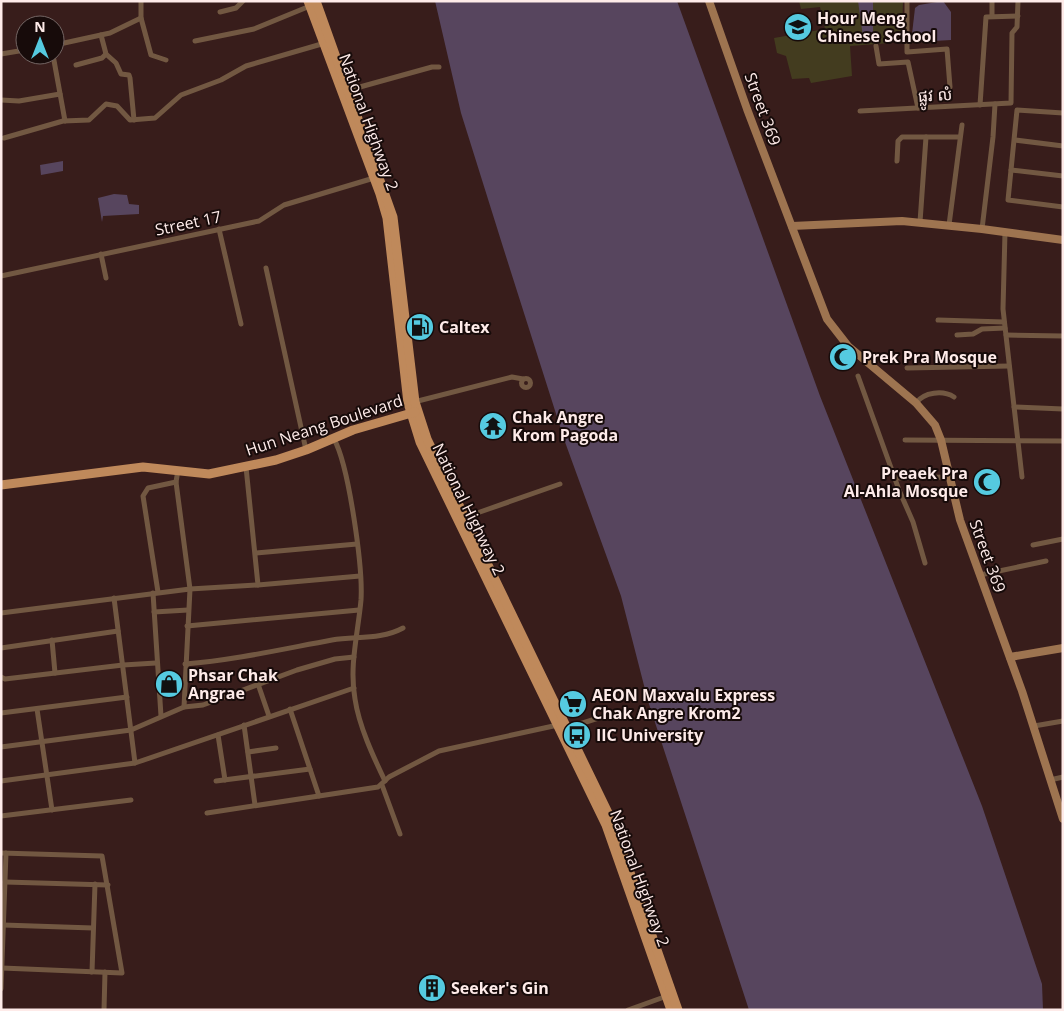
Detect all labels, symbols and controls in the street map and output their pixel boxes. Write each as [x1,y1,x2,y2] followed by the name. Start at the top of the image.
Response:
[817,7,936,47] place label: Hour Meng Chinese School
[783,12,813,42] school or university icon: Hour Meng Chinese School
[15,15,65,65] north arrow
[34,17,46,36] text: N
[334,51,404,193] street label: National Highway 2
[740,69,786,149] street label: Street 369
[917,83,953,111] street label: ផ្លូវ លំ
[153,205,223,241] street label: Street 17
[405,312,435,342] fuel station icon: Caltex
[439,316,490,338] place label: Caltex
[828,342,858,372] mosque icon: Prek Pra Mosque
[862,346,997,368] place label: Prek Pra Mosque
[243,389,405,461] street label: Hun Neang Boulevard
[512,406,618,446] place label: Chak Angre Krom Pagoda
[478,411,508,441] temple icon: Chak Angre Krom Pagoda
[428,439,510,579] street label: National Highway 2
[844,462,968,502] place label: Preaek Pra Al-Ahla Mosque
[972,467,1002,497] mosque icon: Preaek Pra Al-Ahla Mosque
[965,516,1011,596] street label: Street 369
[188,664,278,704] place label: Phsar Chak Angrae
[154,669,184,699] shop icon: Phsar Chak Angrae
[592,684,775,724] place label: AEON Maxvalu Express Chak Angre Krom2
[558,689,588,719] supermarket icon: AEON Maxvalu Express Chak Angre Krom2
[562,720,592,750] bus stop icon: IIC University
[596,724,704,746] place label: IIC University
[605,807,675,949] street label: National Highway 2
[417,973,447,1003] building icon: Seeker's Gin
[451,977,549,999] place label: Seeker's Gin

